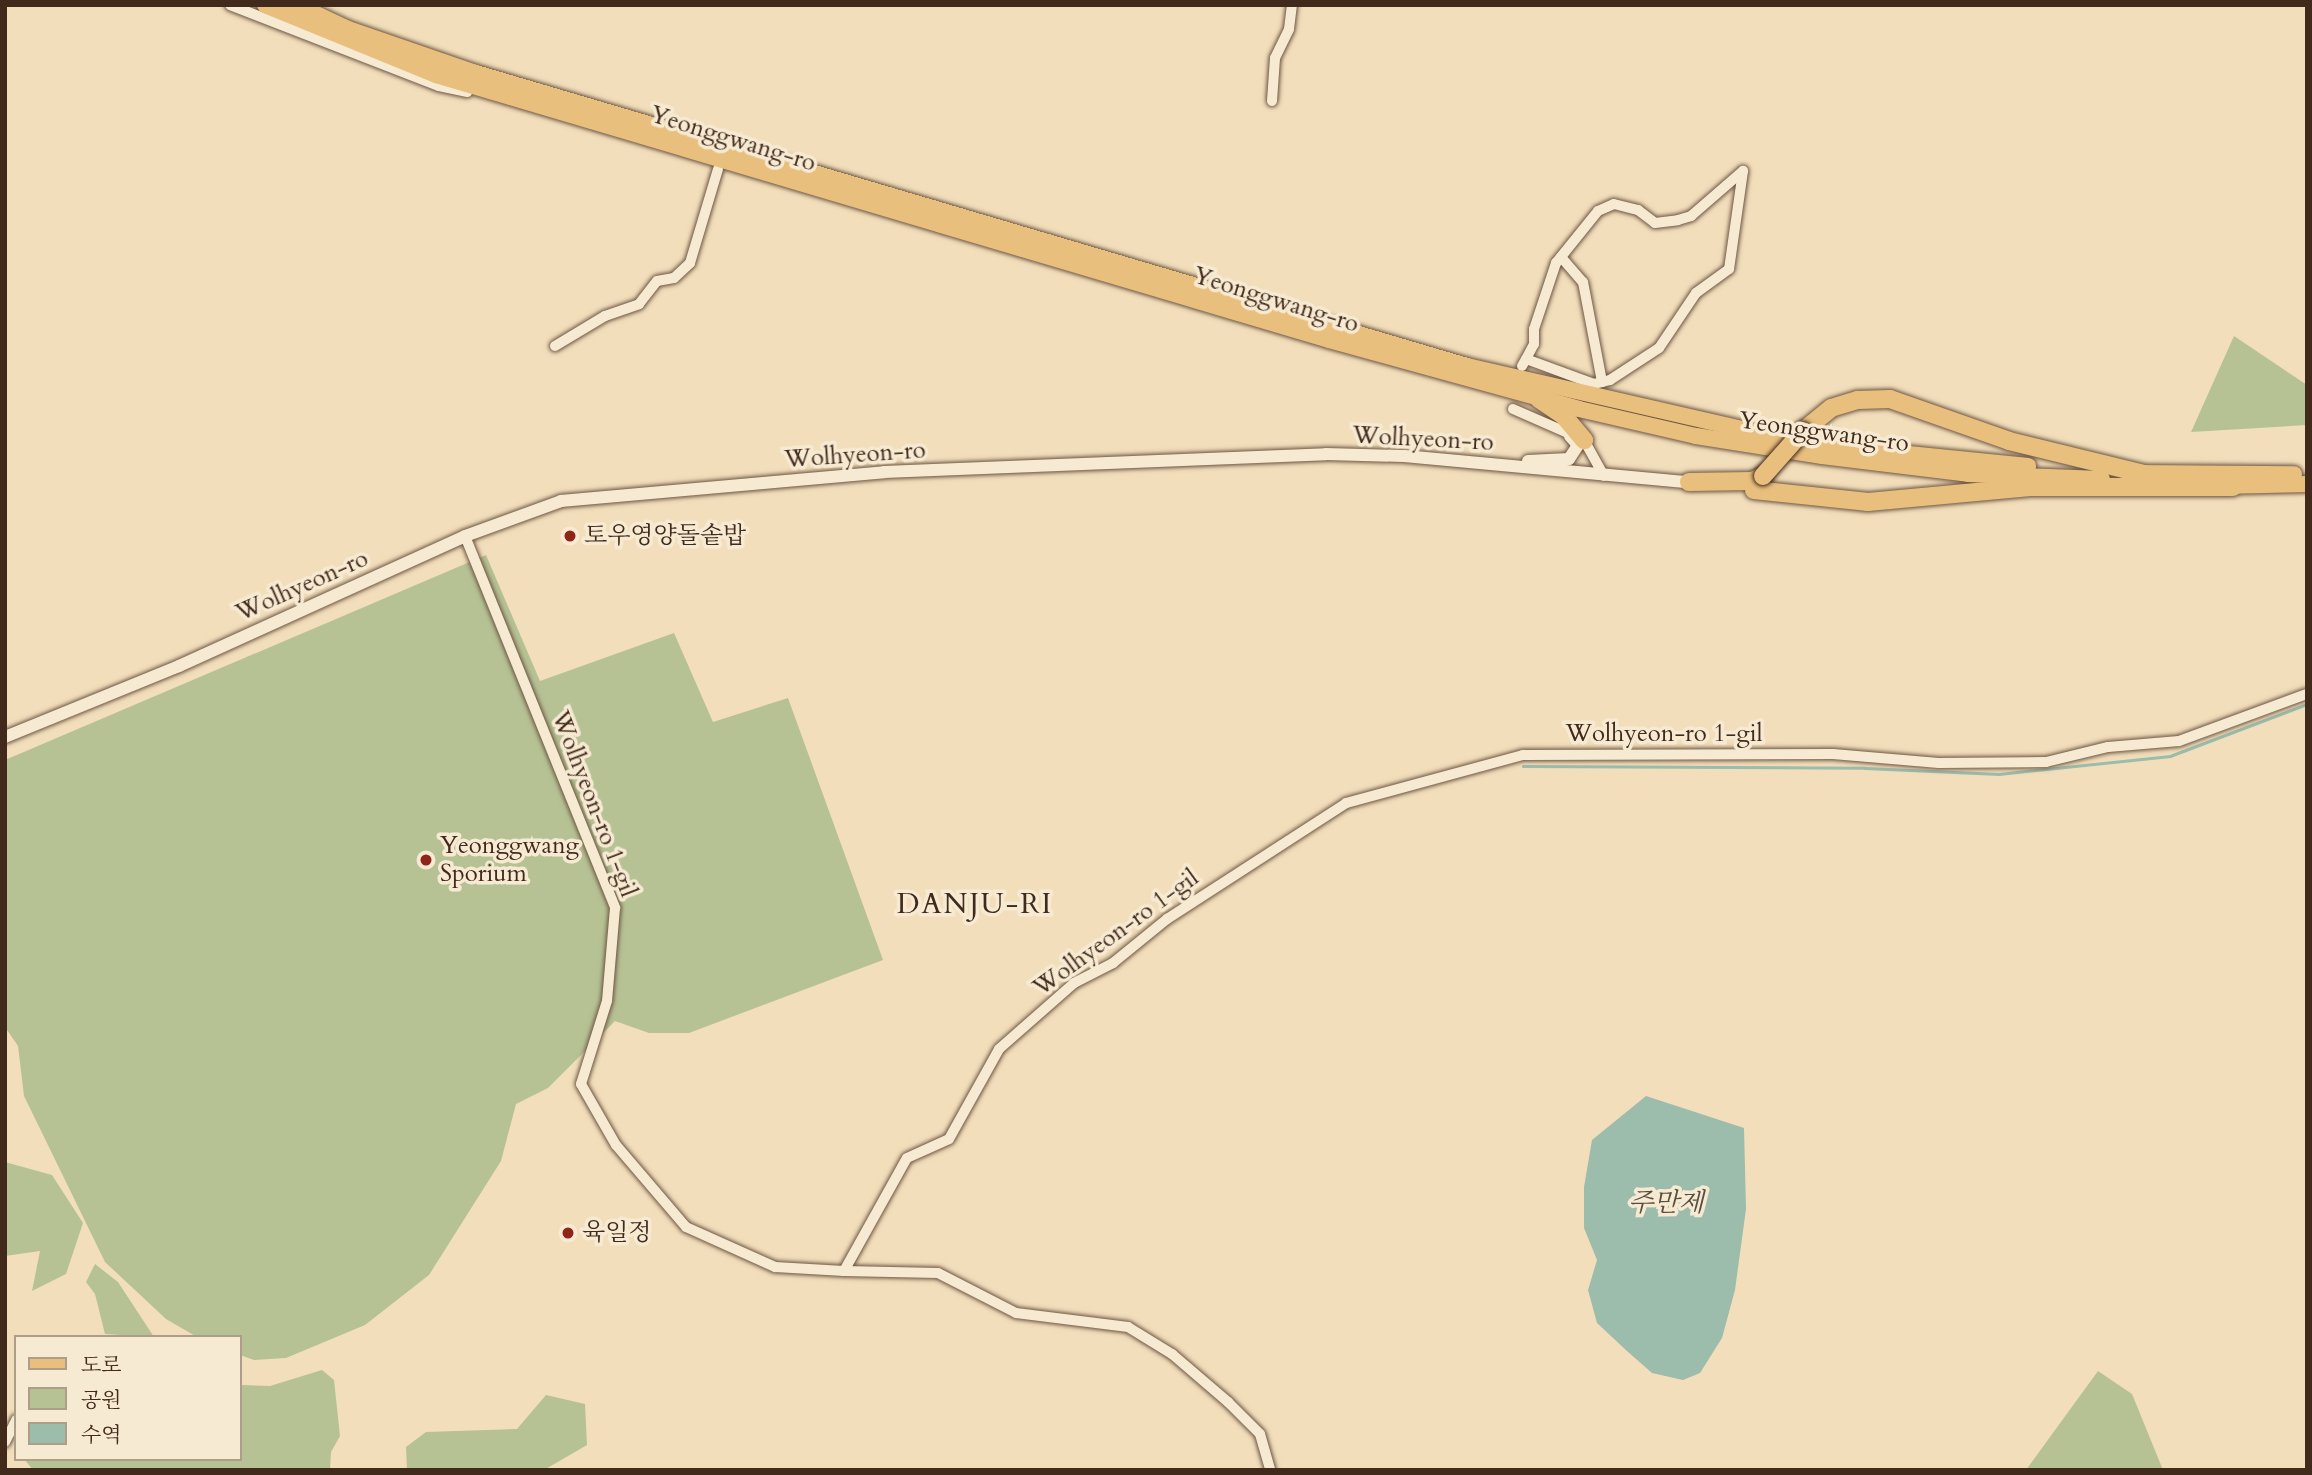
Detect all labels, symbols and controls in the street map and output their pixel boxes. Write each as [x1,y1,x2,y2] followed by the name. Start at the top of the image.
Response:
[647,100,819,178] street label: Yeonggwang-ro
[1190,261,1362,339] street label: Yeonggwang-ro
[1737,406,1911,458] street label: Yeonggwang-ro
[1352,421,1494,457] street label: Wolhyeon-ro
[783,436,927,474] street label: Wolhyeon-ro
[584,522,746,550] place label: 토우영양돌솥밥
[562,528,578,544] marker: 토우영양돌솥밥
[232,544,372,628] street label: Wolhyeon-ro
[545,707,643,901] street label: Wolhyeon-ro 1-gil
[1565,720,1763,748] street label: Wolhyeon-ro 1-gil
[440,832,579,888] place label: Yeonggwang Sporium
[418,852,434,868] marker: Yeonggwang Sporium
[1028,863,1204,1003] street label: Wolhyeon-ro 1-gil
[898,887,1052,921] district label: DANJU-RI
[1628,1187,1704,1219] water label: 주만제
[582,1219,652,1247] place label: 육일정
[560,1225,576,1241] marker: 육일정
[14,1335,242,1461] legend
[81,1351,122,1380] text: 도로
[81,1386,122,1415] text: 공원
[81,1421,122,1450] text: 수역

